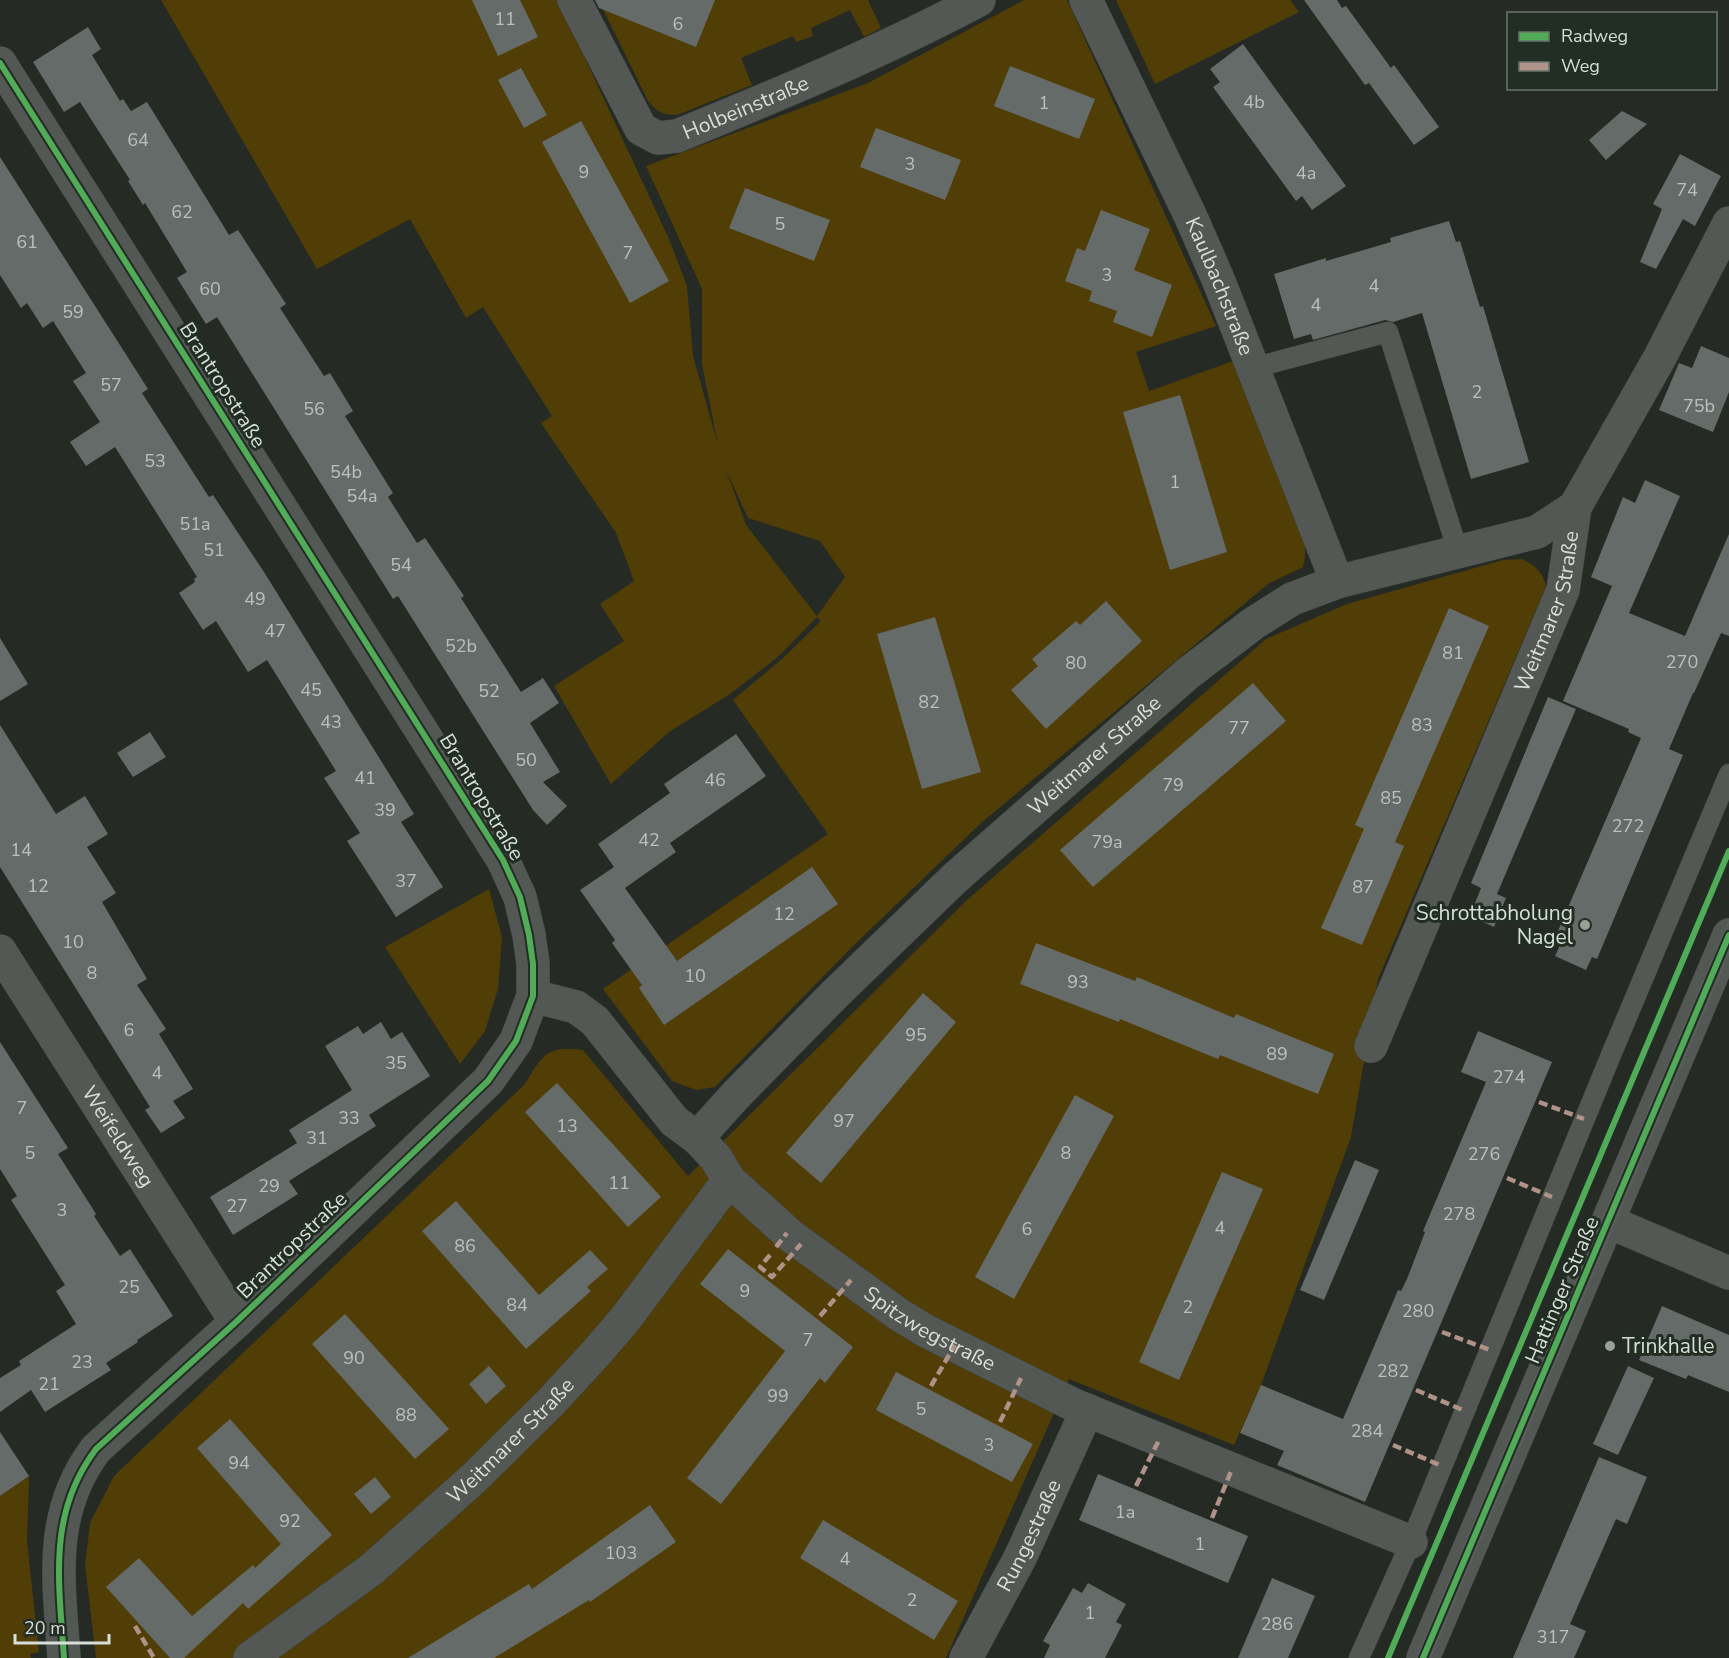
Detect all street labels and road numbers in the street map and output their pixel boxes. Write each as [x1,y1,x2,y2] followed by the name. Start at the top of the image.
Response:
[678,69,813,146] street label: Holbeinstraße
[1179,213,1261,360] street label: Kaulbachstraße
[173,317,273,453] street label: Brantropstraße
[1508,529,1585,696] street label: Weitmarer Straße
[1022,689,1167,822] street label: Weitmarer Straße
[433,728,531,866] street label: Brantropstraße
[75,1080,161,1193] street label: Weifeldweg
[231,1185,353,1305] street label: Brantropstraße
[1518,1212,1606,1368] street label: Hattinger Straße
[858,1280,1000,1378] street label: Spitzwegstraße
[441,1371,581,1510] street label: Weitmarer Straße
[990,1475,1068,1597] street label: Rungestraße

